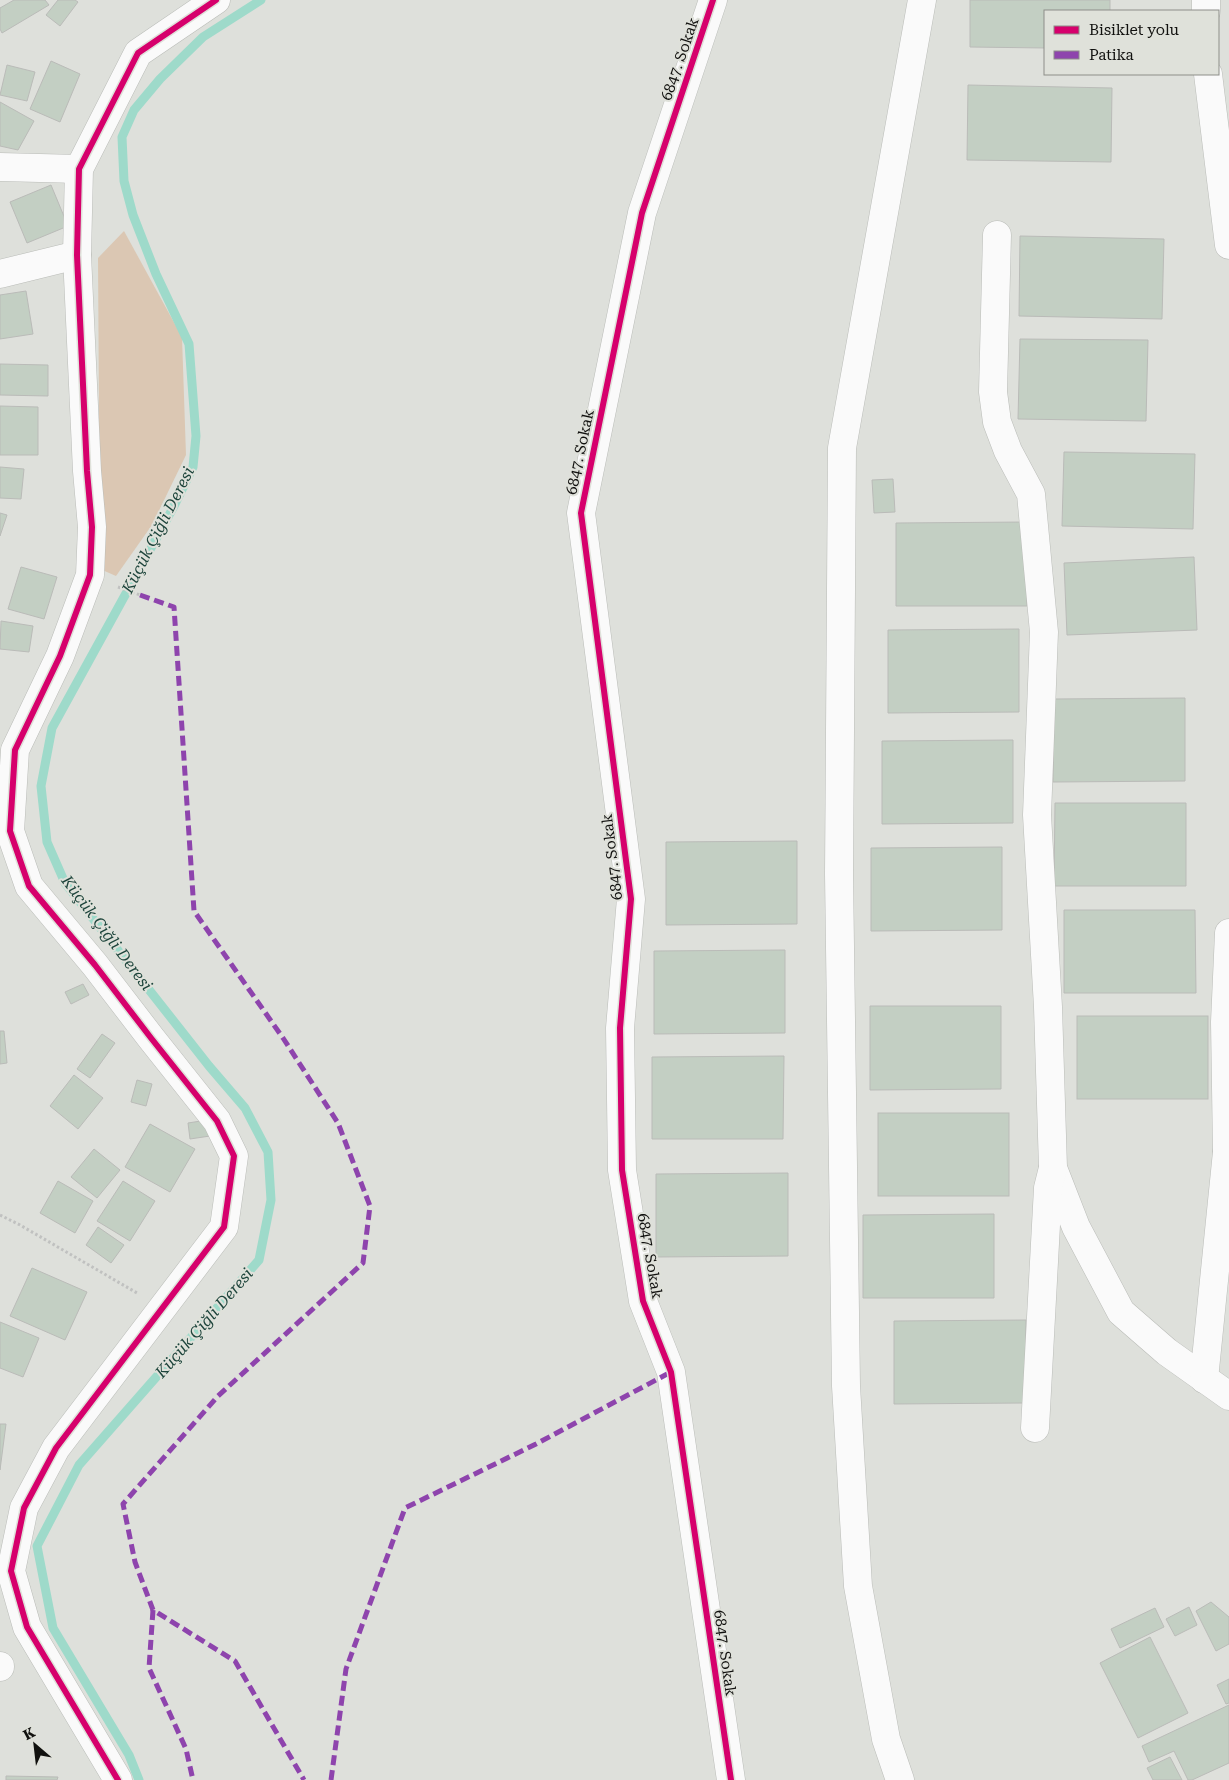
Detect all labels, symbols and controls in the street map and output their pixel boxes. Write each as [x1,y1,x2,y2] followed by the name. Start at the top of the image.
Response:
[1044,10,1219,75] legend
[657,15,703,103] street label: 6847. Sokak
[1089,21,1180,39] text: Bisiklet yolu
[1089,46,1134,64] text: Patika
[562,407,598,496] street label: 6847. Sokak
[118,464,198,597] water label: Küçük Çiğli Deresi
[598,812,626,901] street label: 6847. Sokak
[57,871,156,994] water label: Küçük Çiğli Deresi
[634,1212,666,1301] street label: 6847. Sokak
[151,1264,257,1382] water label: Küçük Çiğli Deresi
[710,1609,740,1698] street label: 6847. Sokak
[10,1720,60,1770] north arrow
[20,1724,38,1743] text: K

